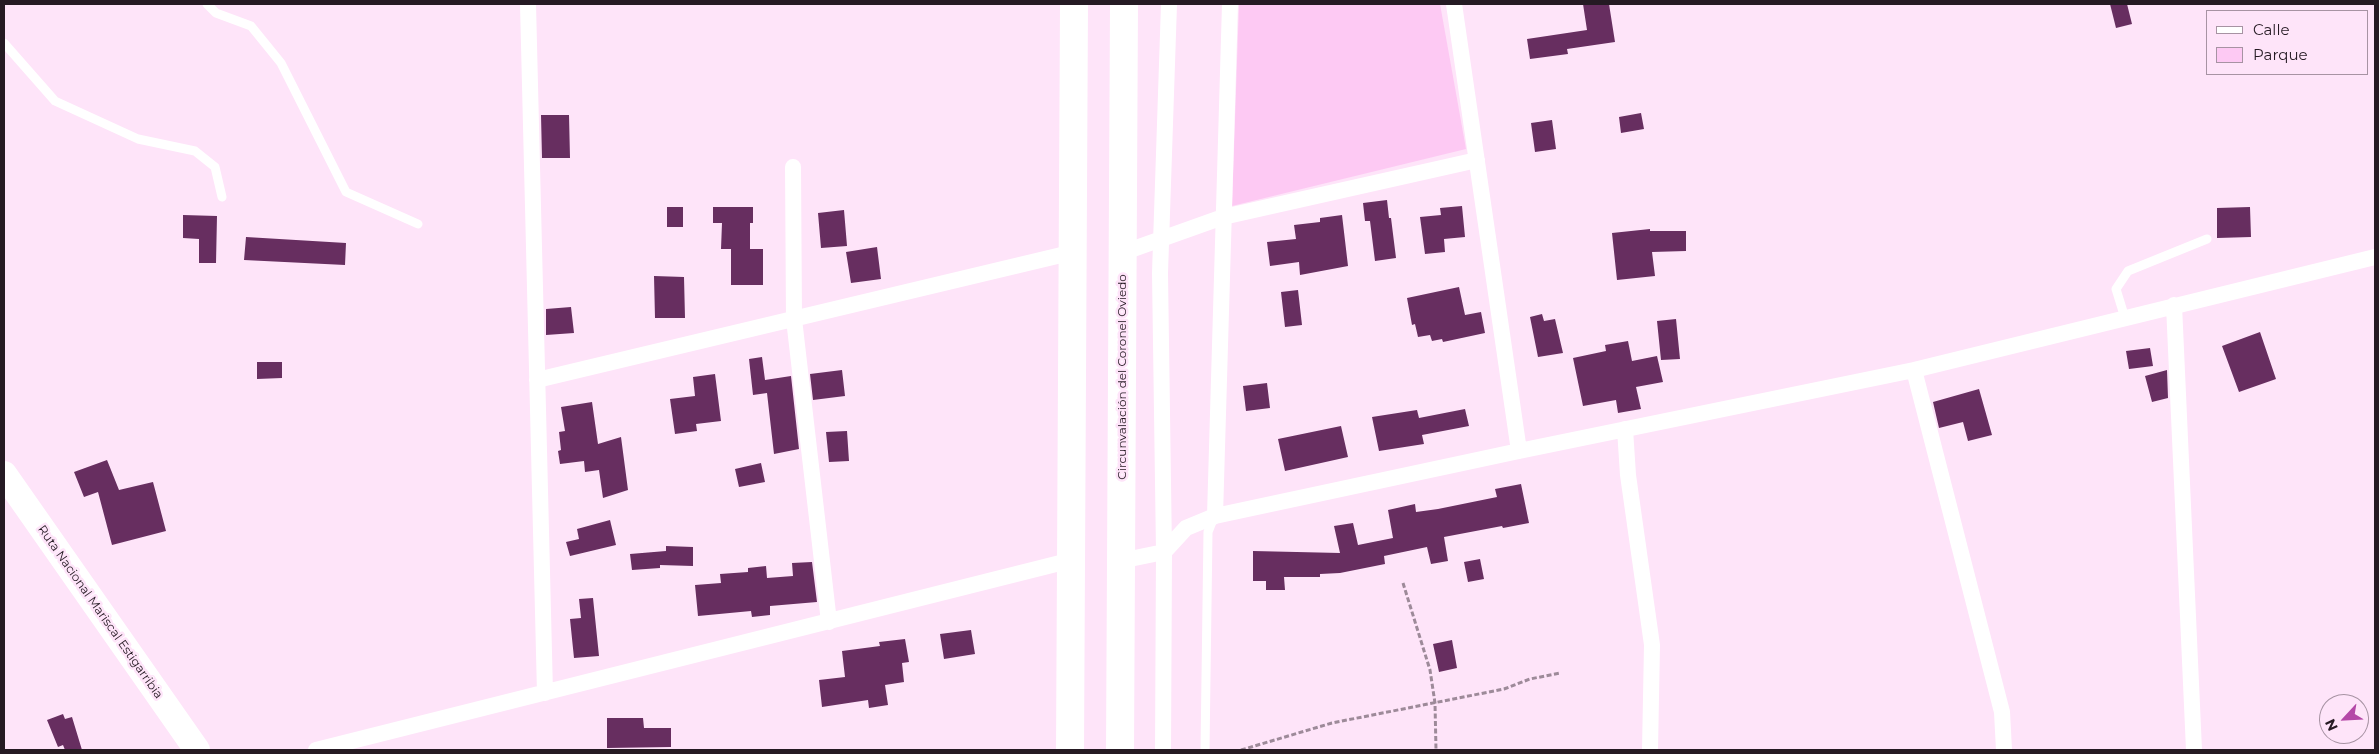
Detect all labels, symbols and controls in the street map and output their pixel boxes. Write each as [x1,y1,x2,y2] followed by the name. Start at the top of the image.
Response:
[2206,10,2369,75] legend
[2253,20,2290,39] text: Calle
[2253,45,2308,64] text: Parque
[1115,274,1129,480] street label: Circunvalación del Coronel Oviedo
[34,523,166,701] street label: Ruta Nacional Mariscal Estigarribia
[2319,694,2369,744] north arrow
[2321,716,2342,734] text: N

